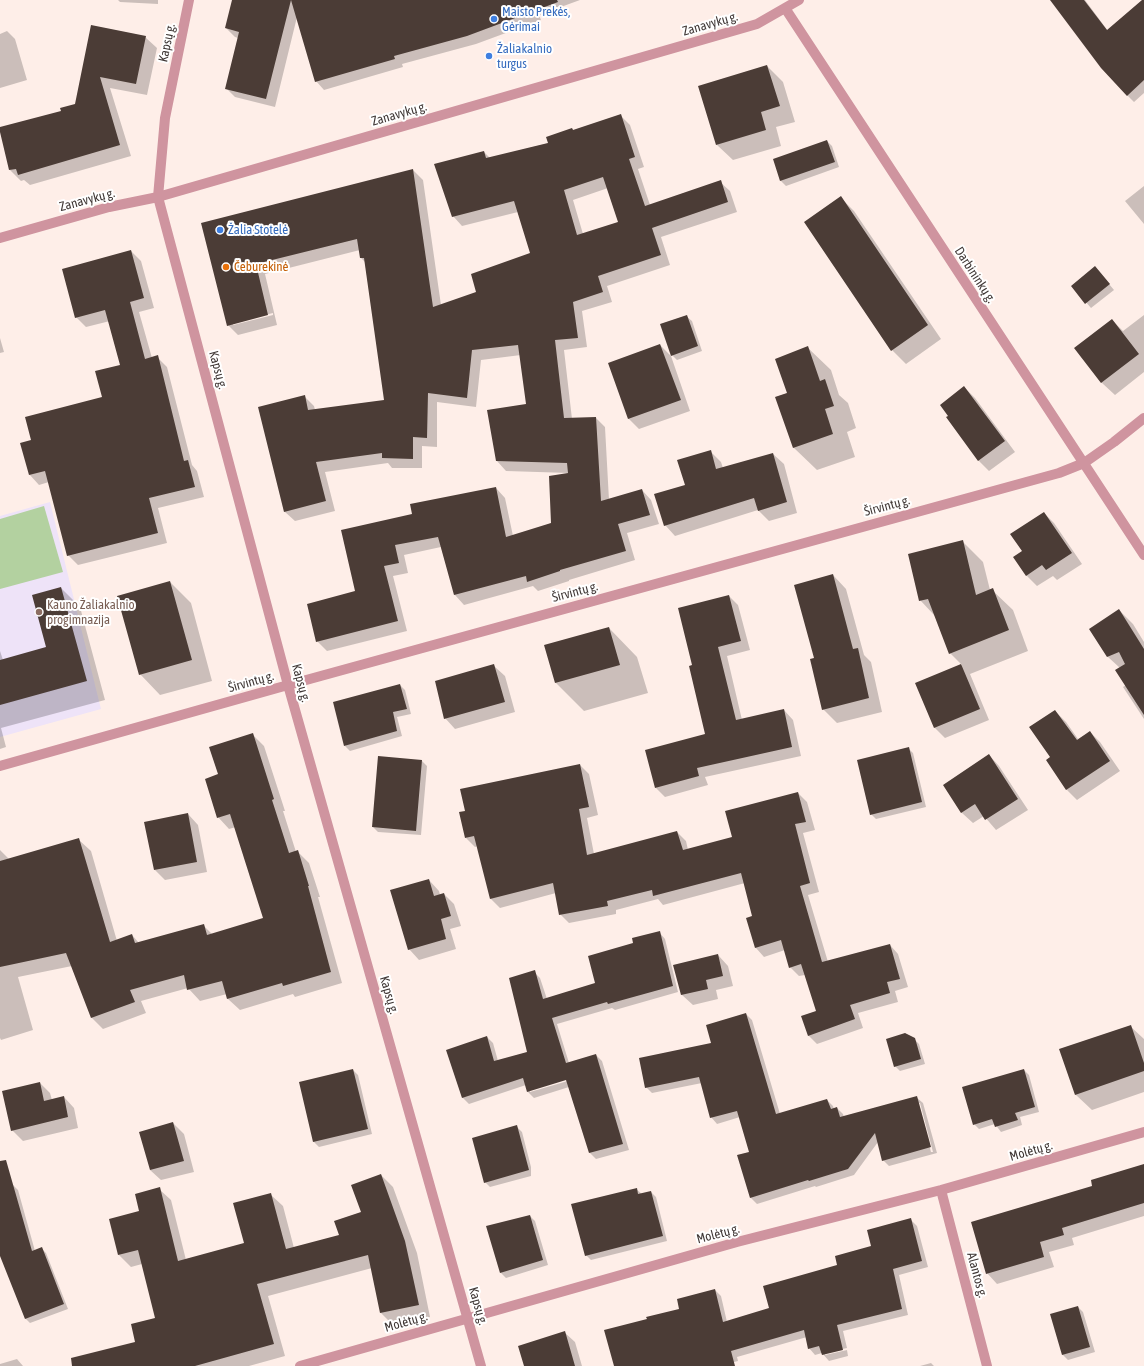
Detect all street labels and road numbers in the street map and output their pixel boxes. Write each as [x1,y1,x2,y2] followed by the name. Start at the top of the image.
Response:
[681,9,739,39] street label: Zanavykų g.
[155,22,179,64] street label: Kapsų g.
[370,99,428,129] street label: Zanavykų g.
[58,185,116,215] street label: Zanavykų g.
[951,244,999,306] street label: Darbininkų g.
[205,349,231,391] street label: Kapsų g.
[862,492,912,520] street label: Širvintų g.
[550,578,600,606] street label: Širvintų g.
[288,662,314,704] street label: Kapsų g.
[226,668,276,696] street label: Širvintų g.
[376,974,402,1016] street label: Kapsų g.
[1008,1137,1054,1165] street label: Molėtų g.
[695,1221,741,1247] street label: Molėtų g.
[963,1251,991,1299] street label: Alantos g.
[465,1285,491,1327] street label: Kapsų g.
[383,1308,429,1336] street label: Molėtų g.

